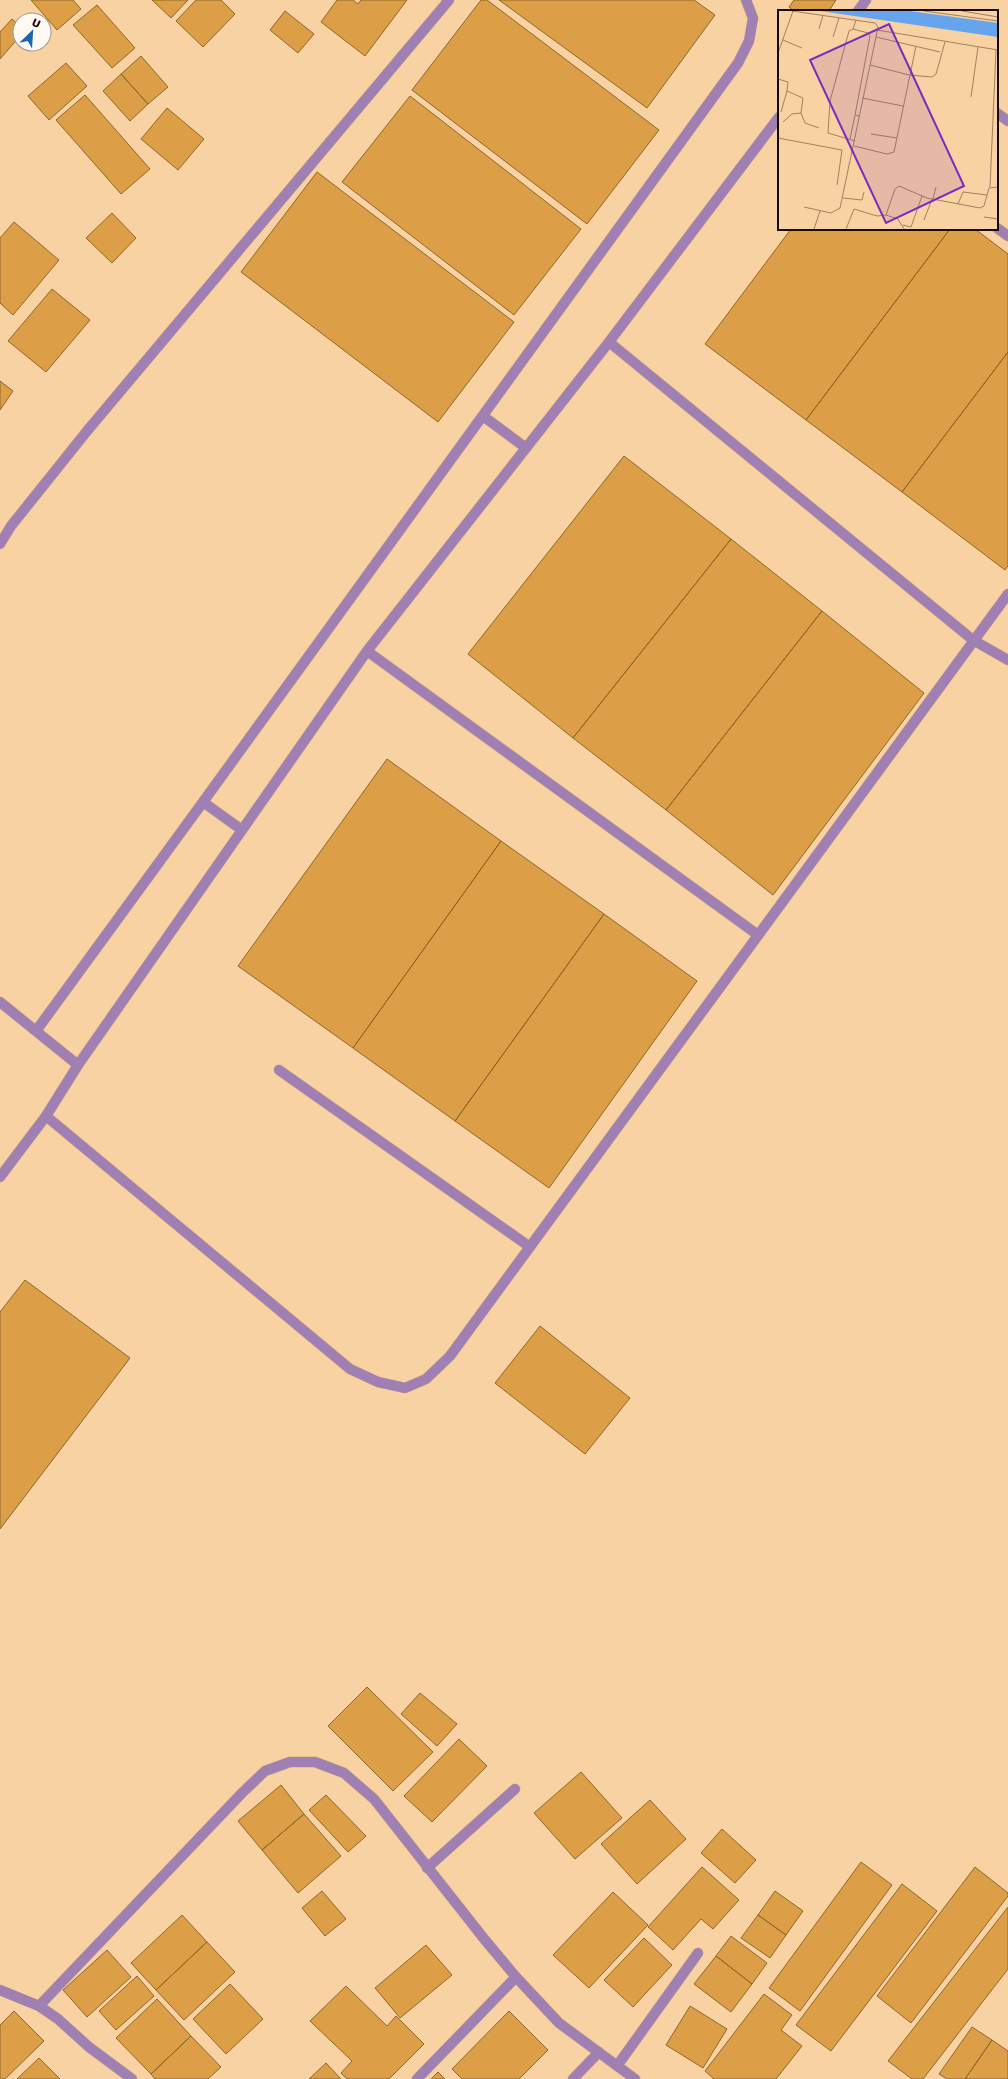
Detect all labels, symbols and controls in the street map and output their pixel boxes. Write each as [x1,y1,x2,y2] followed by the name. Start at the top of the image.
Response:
[778,10,998,230] inset map
[12,12,52,52] north arrow
[30,16,42,31] text: U

